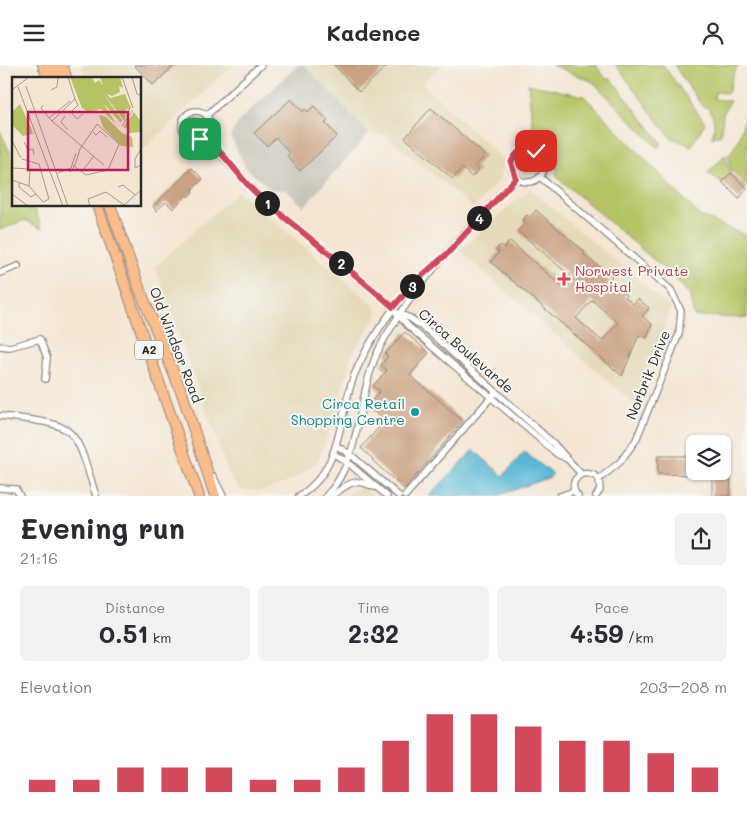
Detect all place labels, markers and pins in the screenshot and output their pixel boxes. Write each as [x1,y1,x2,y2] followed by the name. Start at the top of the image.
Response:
[179,118,221,160] pin
[515,130,557,172] pin
[254,191,280,215] pin: 1
[466,205,492,231] pin: 4
[328,251,354,275] pin: 2
[575,261,688,296] place label: Norwest Private Hospital
[557,272,571,286] marker: Norwest Private Hospital
[400,273,424,299] pin: 3
[291,394,405,429] place label: Circa Retail Shopping Centre
[409,406,421,418] marker: Circa Retail Shopping Centre

